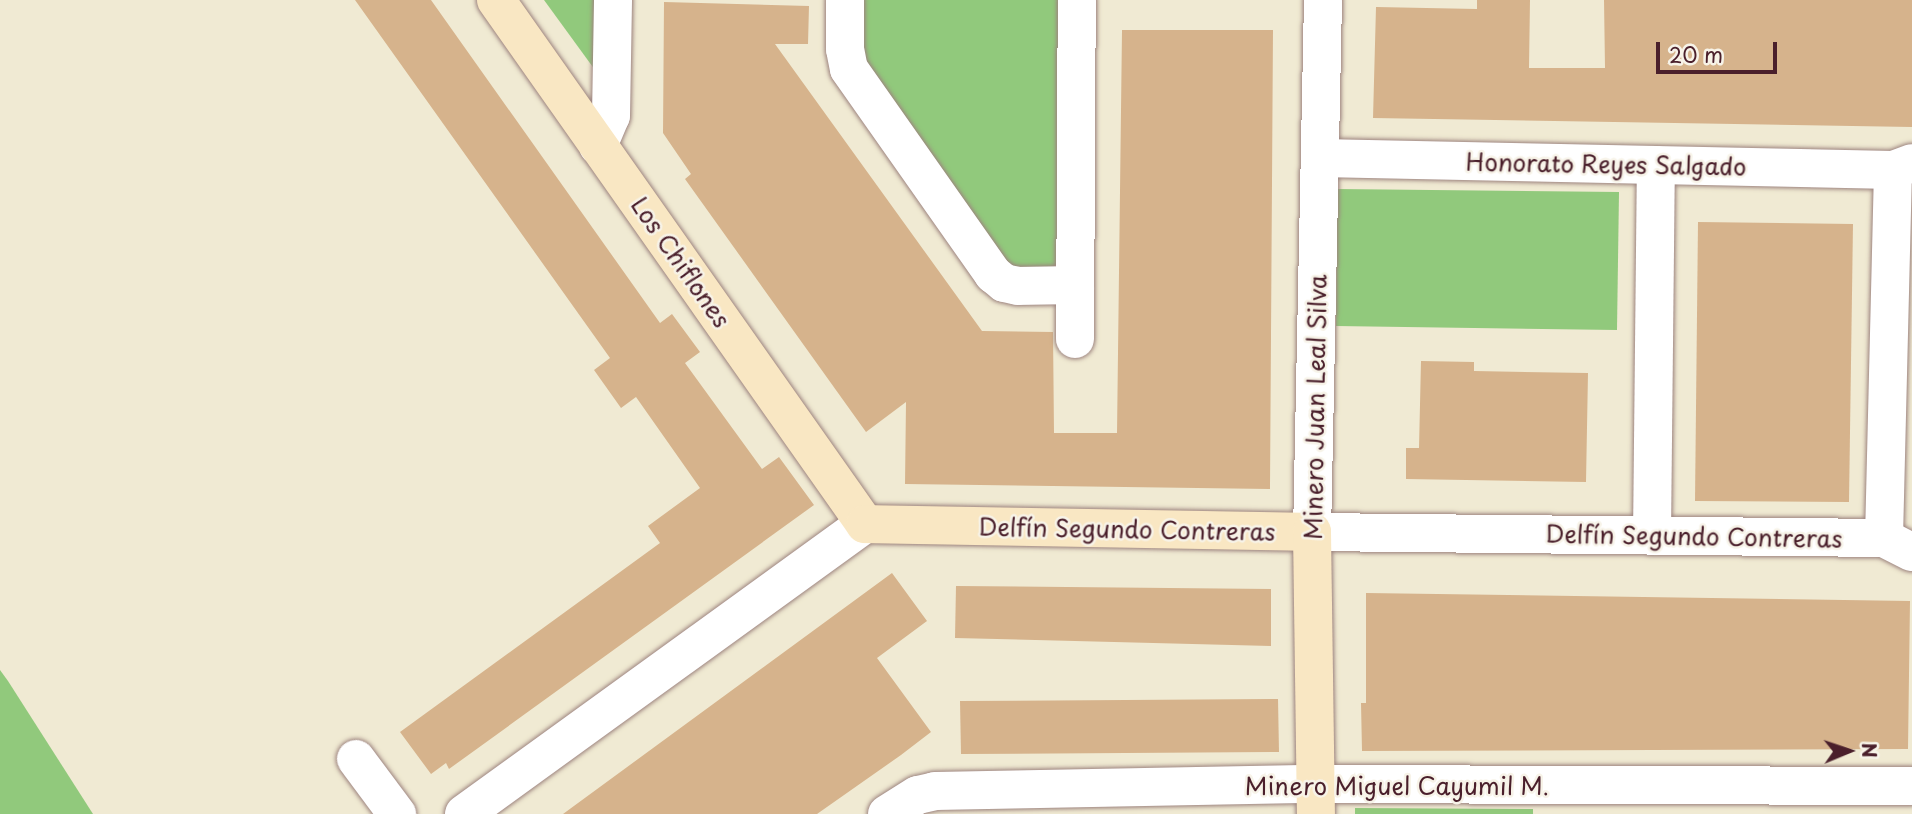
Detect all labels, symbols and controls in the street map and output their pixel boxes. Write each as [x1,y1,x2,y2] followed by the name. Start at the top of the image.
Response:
[1660,28,1781,72] scale bar
[1669,38,1723,70] text: 20 m
[1465,147,1747,181] street label: Honorato Reyes Salgado
[625,191,737,333] street label: Los Chiflones
[1298,274,1332,540] street label: Minero Juan Leal Silva
[979,512,1275,546] street label: Delfín Segundo Contreras
[1546,519,1842,553] street label: Delfín Segundo Contreras
[1814,716,1884,786] north arrow
[1856,742,1884,758] text: N
[1244,772,1550,800] street label: Minero Miguel Cayumil M.

